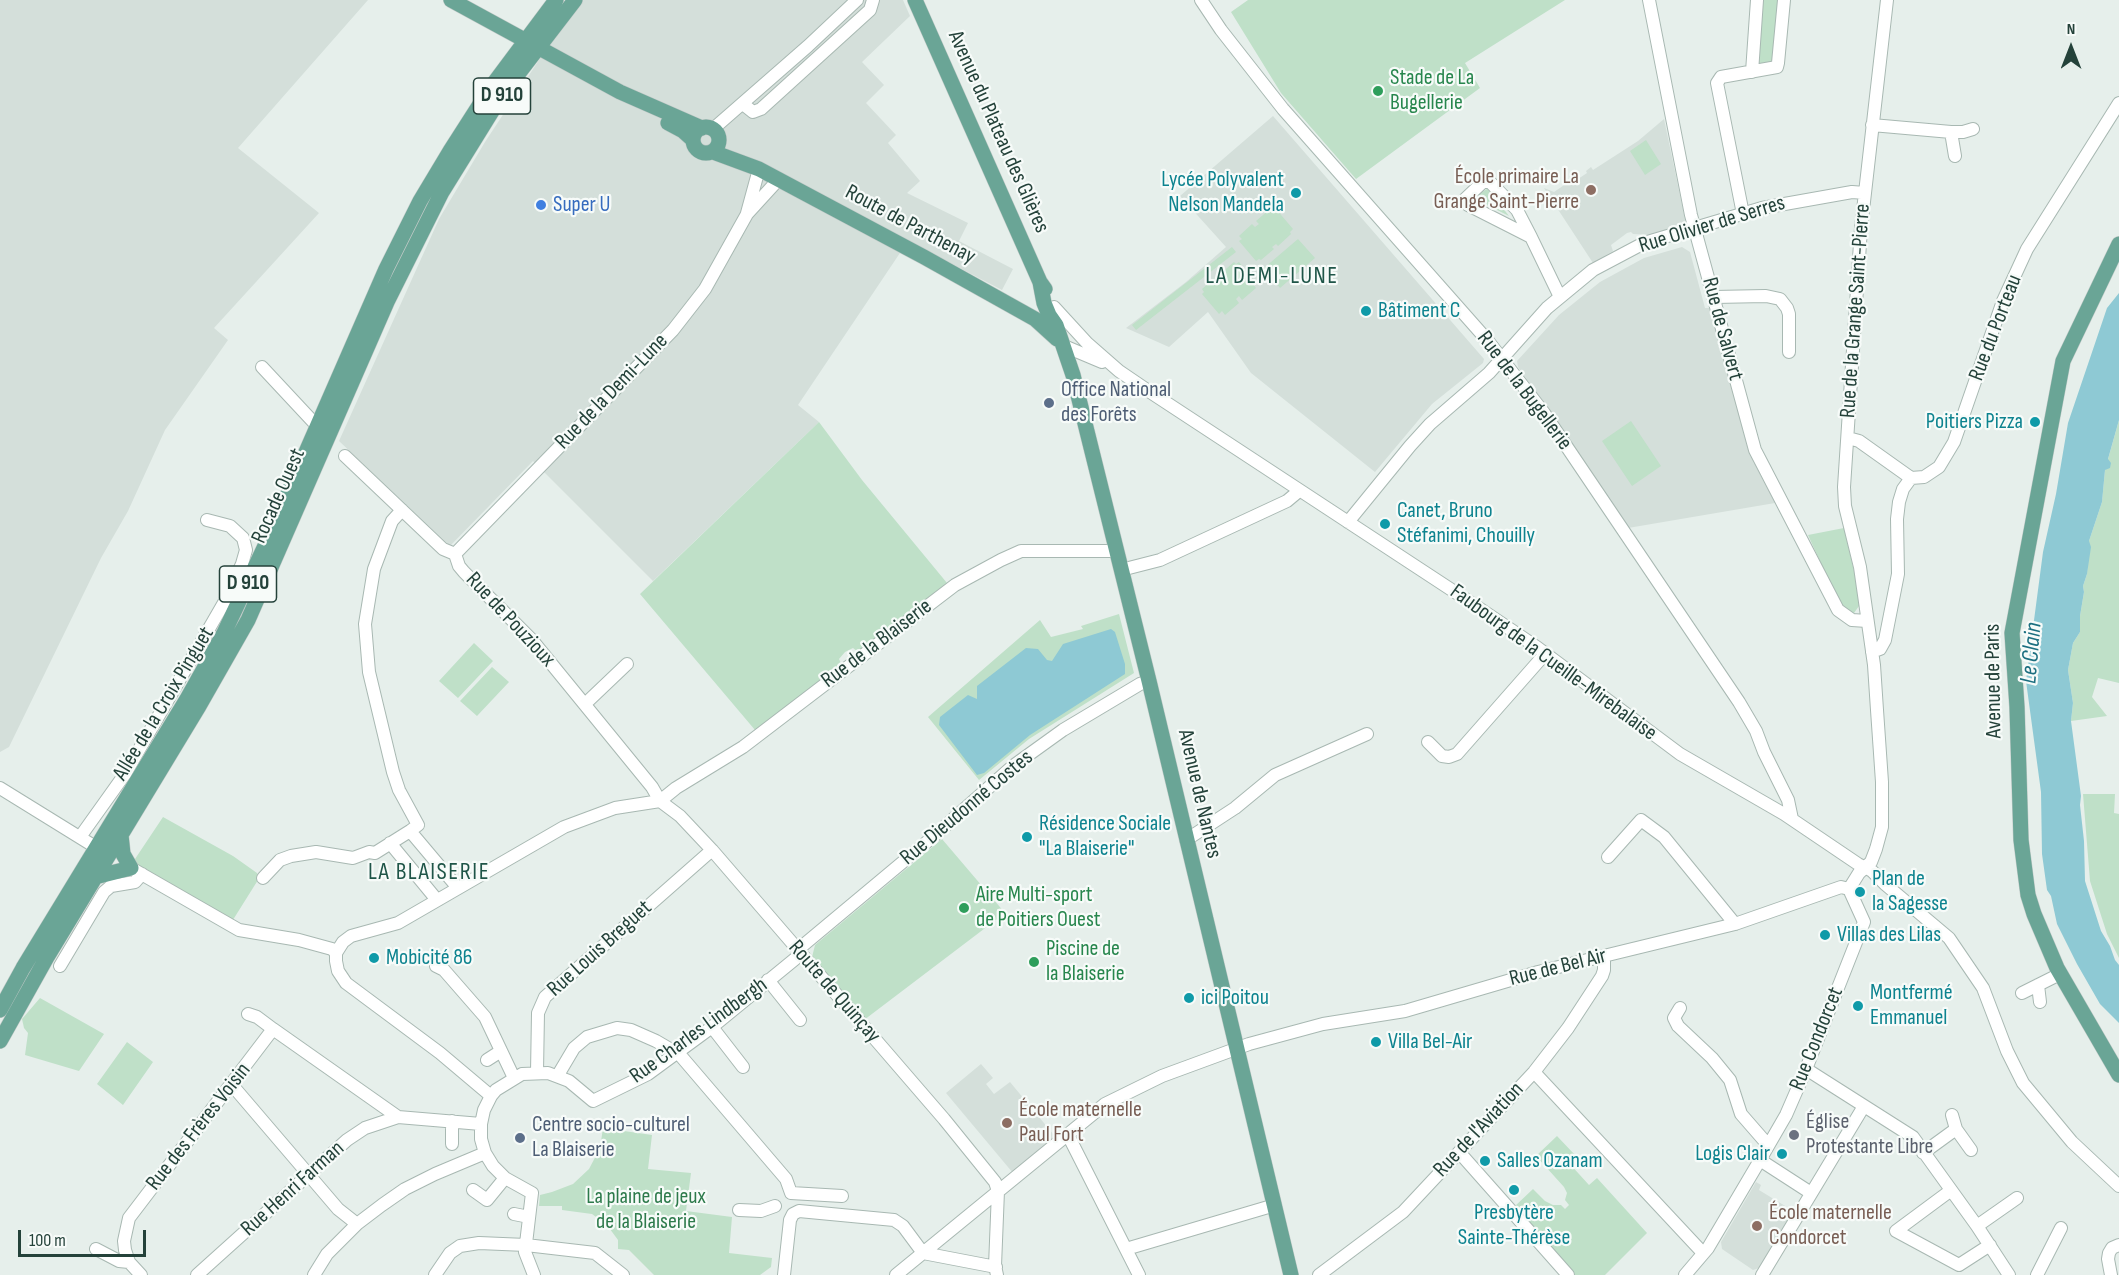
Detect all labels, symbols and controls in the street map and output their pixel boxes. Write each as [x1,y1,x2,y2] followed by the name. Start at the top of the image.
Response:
[2041,18,2101,78] north arrow
[2067,20,2075,39] text: N
[942,27,1054,237] street label: Avenue du Plateau des Glières
[1390,65,1474,116] place label: Stade de La Bugellerie
[474,78,530,114] road number: D 910
[1371,84,1385,98] marker: Stade de La Bugellerie
[1433,164,1579,216] place label: École primaire La Grange Saint-Pierre
[1161,167,1284,218] place label: Lycée Polyvalent Nelson Mandela
[840,180,980,270] street label: Route de Parthenay
[1584,183,1598,197] marker: École primaire La Grange Saint-Pierre
[1289,186,1303,200] marker: Lycée Polyvalent Nelson Mandela
[1636,190,1788,260] street label: Rue Olivier de Serres
[553,192,610,218] place label: Super U
[534,198,548,212] marker: Super U
[1835,203,1877,419] street label: Rue de la Grange Saint-Pierre
[1205,263,1339,291] district label: LA DEMI-LUNE
[1964,271,2028,385] street label: Rue du Porteau
[1696,275,1748,383] street label: Rue de Salvert
[1378,298,1461,324] place label: Bâtiment C
[1359,304,1373,318] marker: Bâtiment C
[1471,326,1577,456] street label: Rue de la Bugellerie
[550,329,674,455] street label: Rue de la Demi-Lune
[1061,377,1171,428] place label: Office National des Forêts
[1042,396,1056,410] marker: Office National des Forêts
[1926,409,2023,435] place label: Poitiers Pizza
[2028,415,2042,429] marker: Poitiers Pizza
[246,444,312,548] street label: Rocade Ouest
[1397,498,1535,550] place label: Canet, Bruno Stéfanimi, Chouilly
[1378,517,1392,531] marker: Canet, Bruno Stéfanimi, Chouilly
[220,566,276,602] road number: D 910
[460,567,560,673] street label: Rue de Pouzioux
[1444,579,1662,747] street label: Faubourg de la Cueille-Mirebalaise
[816,594,938,694] street label: Rue de la Blaiserie
[2015,621,2049,685] water label: Le Clain
[108,622,220,786] street label: Allée de la Croix Pinguet
[1980,623,2008,739] street label: Avenue de Paris
[1171,727,1227,861] street label: Avenue de Nantes
[895,745,1039,871] street label: Rue Dieudonné Costes
[1039,811,1171,862] place label: Résidence Sociale "La Blaiserie"
[1020,830,1034,844] marker: Résidence Sociale "La Blaiserie"
[368,859,490,887] district label: LA BLAISERIE
[1872,866,1948,918] place label: Plan de la Sagesse
[976,882,1101,933] place label: Aire Multi-sport de Poitiers Ouest
[1853,885,1867,899] marker: Plan de la Sagesse
[542,895,658,1003] street label: Rue Louis Breguet
[957,901,971,915] marker: Aire Multi-sport de Poitiers Ouest
[1837,922,1941,948] place label: Villas des Lilas
[1818,928,1832,942] marker: Villas des Lilas
[782,935,886,1049] street label: Route de Quinçay
[1046,936,1124,987] place label: Piscine de la Blaiserie
[1507,943,1609,993] street label: Rue de Bel Air
[386,945,472,971] place label: Mobicité 86
[367,951,381,965] marker: Mobicité 86
[1027,955,1041,969] marker: Piscine de la Blaiserie
[625,972,773,1090] street label: Rue Charles Lindbergh
[1870,980,1952,1032] place label: Montfermé Emmanuel
[1784,983,1850,1095] street label: Rue Condorcet
[1201,985,1269,1011] place label: ici Poitou
[1182,991,1196,1005] marker: ici Poitou
[1851,999,1865,1013] marker: Montfermé Emmanuel
[1388,1029,1472,1055] place label: Villa Bel-Air
[1369,1035,1383,1049] marker: Villa Bel-Air
[141,1058,257,1196] street label: Rue des Frères Voisin
[1428,1077,1530,1183] street label: Rue de l'Aviation
[1019,1097,1142,1148] place label: École maternelle Paul Fort
[1806,1109,1933,1160] place label: Église Protestante Libre
[532,1112,690,1164] place label: Centre socio-culturel La Blaiserie
[1000,1116,1014,1130] marker: École maternelle Paul Fort
[1787,1128,1801,1142] marker: Église Protestante Libre
[513,1131,527,1145] marker: Centre socio-culturel La Blaiserie
[236,1136,350,1242] street label: Rue Henri Farman
[1695,1141,1770,1167] place label: Logis Clair
[1775,1147,1789,1161] marker: Logis Clair
[1497,1148,1603,1174] place label: Salles Ozanam
[1478,1154,1492,1168] marker: Salles Ozanam
[1507,1183,1521,1197] marker: Presbytère Sainte-Thérèse
[586,1184,706,1236] park label: La plaine de jeux de la Blaiserie
[1458,1200,1570,1252] place label: Presbytère Sainte-Thérèse
[1769,1200,1892,1252] place label: École maternelle Condorcet
[21,1218,148,1256] scale bar
[1750,1219,1764,1233] marker: École maternelle Condorcet
[29,1230,66,1251] text: 100 m

